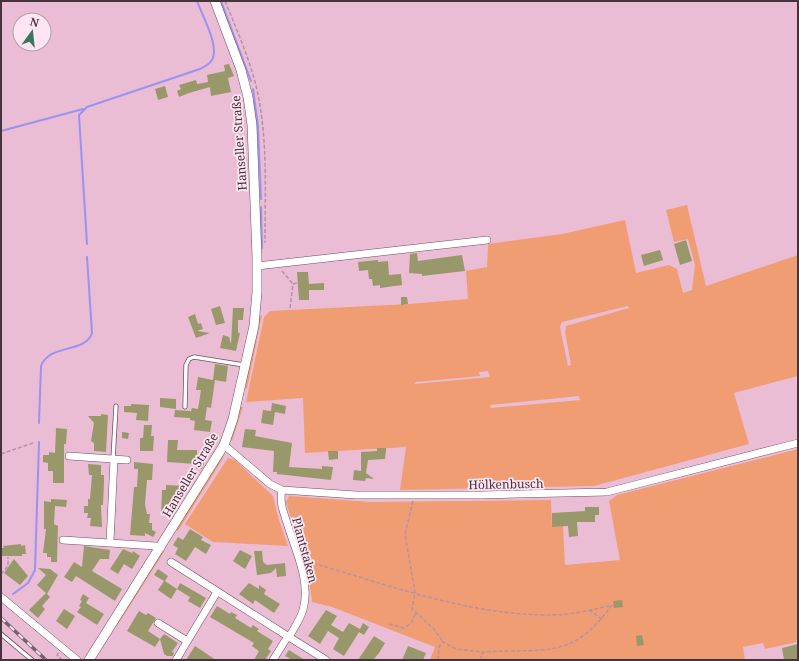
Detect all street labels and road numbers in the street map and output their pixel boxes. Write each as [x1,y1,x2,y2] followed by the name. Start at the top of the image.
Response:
[227,95,251,191] street label: Hanseller Straße
[158,430,222,520] street label: Hanseller Straße
[468,475,544,493] street label: Hölkenbusch
[288,515,322,585] street label: Plantstaken

